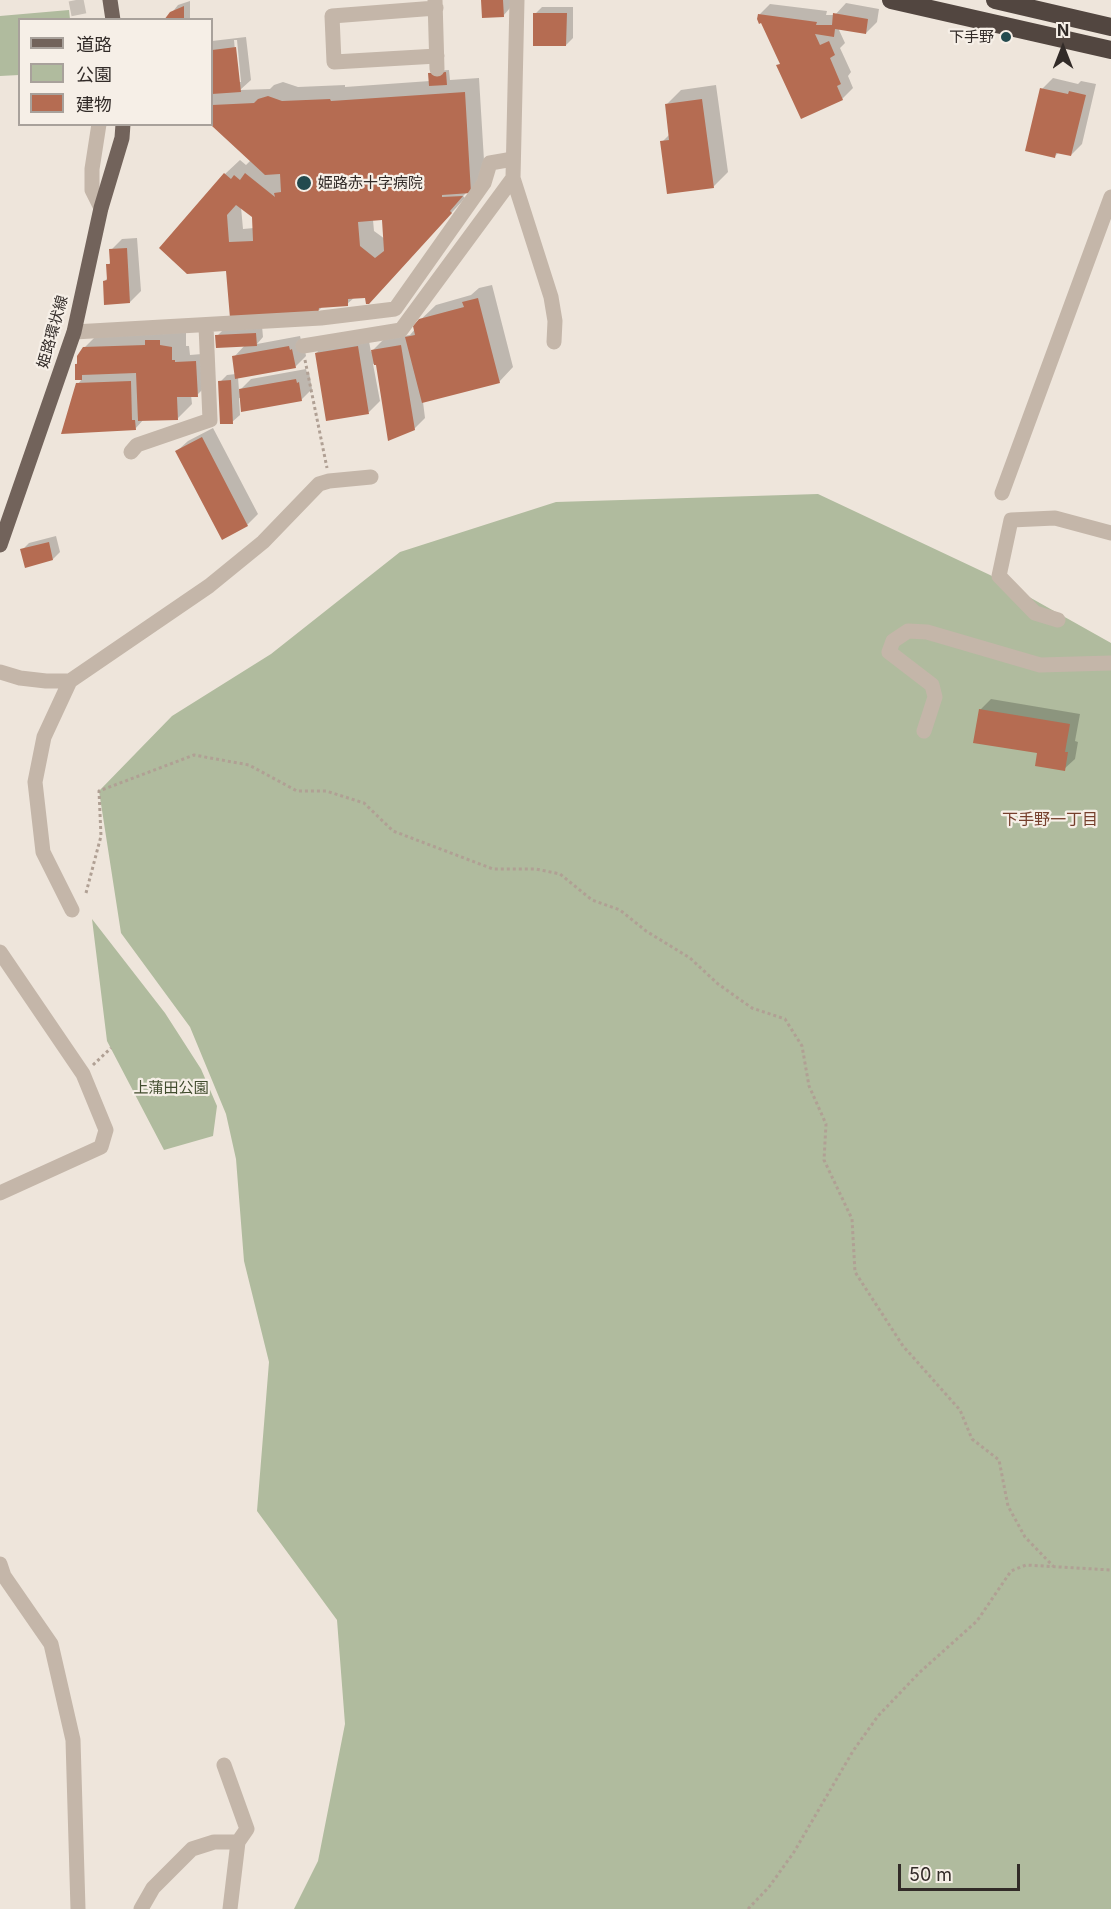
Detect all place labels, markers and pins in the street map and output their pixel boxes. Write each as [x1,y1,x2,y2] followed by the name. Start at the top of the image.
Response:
[949,28,994,46] place label: 下手野
[999,30,1013,44] marker: 下手野
[295,174,313,192] marker: 姫路赤十字病院
[318,174,423,192] place label: 姫路赤十字病院

